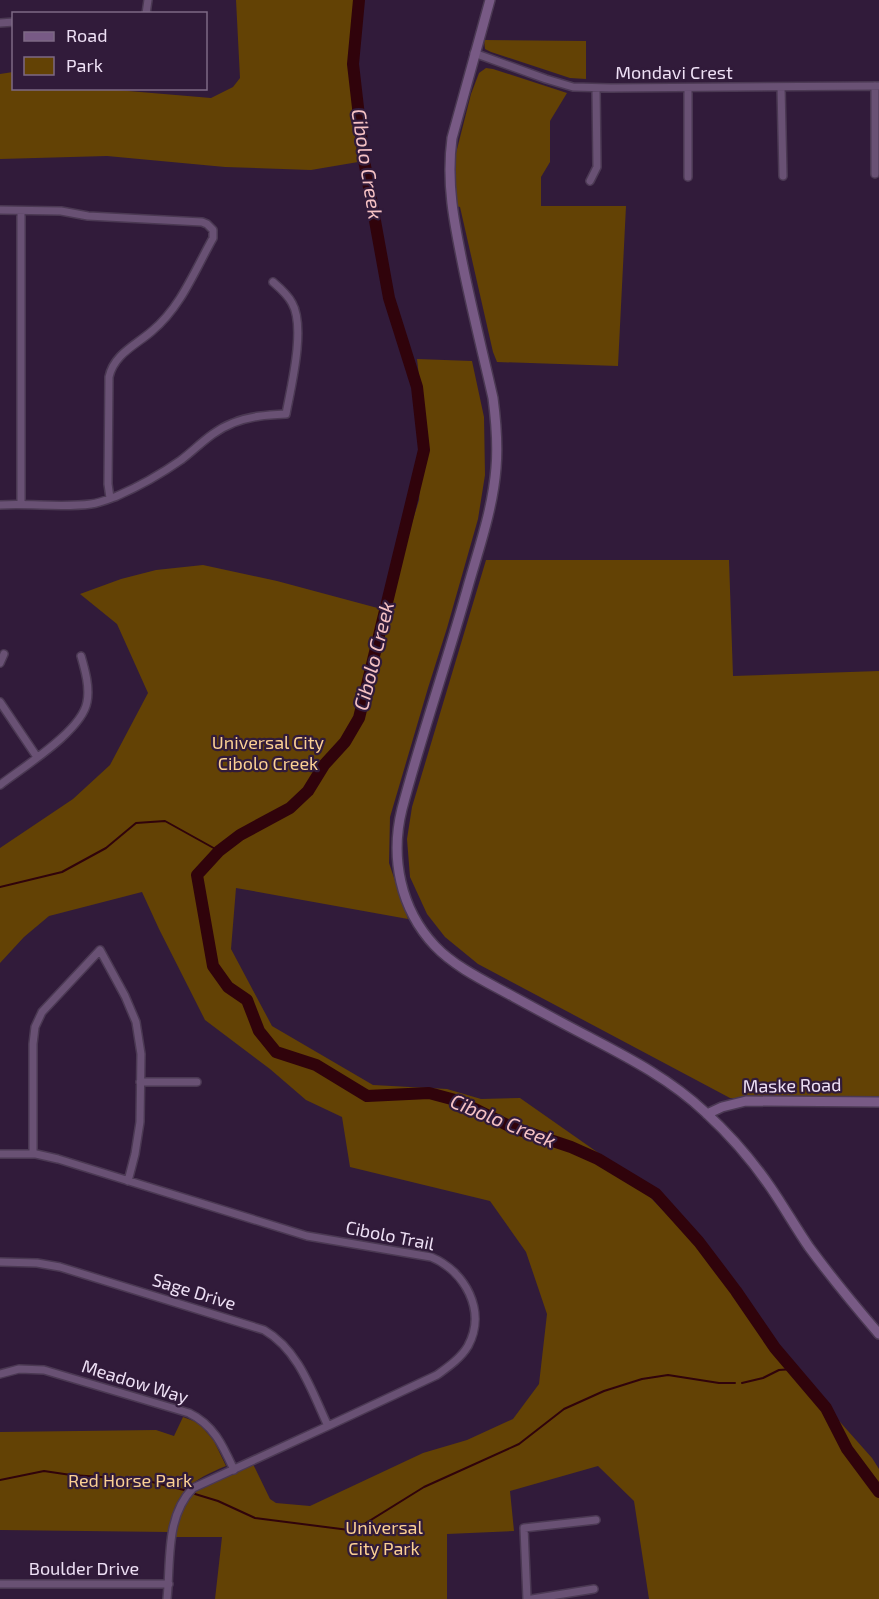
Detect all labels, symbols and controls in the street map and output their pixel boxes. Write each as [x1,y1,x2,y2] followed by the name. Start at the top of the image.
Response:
[12,12,207,90] legend
[66,24,107,46] text: Road
[66,54,103,76] text: Park
[615,61,733,83] street label: Mondavi Crest
[347,107,389,221] water label: Cibolo Creek
[348,599,398,713] water label: Cibolo Creek
[212,731,325,774] park label: Universal City Cibolo Creek
[742,1073,842,1097] street label: Maske Road
[447,1088,560,1152] water label: Cibolo Creek
[344,1216,437,1255] street label: Cibolo Trail
[150,1268,239,1314] street label: Sage Drive
[79,1354,192,1408] street label: Meadow Way
[68,1469,192,1491] park label: Red Horse Park
[345,1516,423,1559] park label: Universal City Park
[29,1557,139,1579] street label: Boulder Drive

